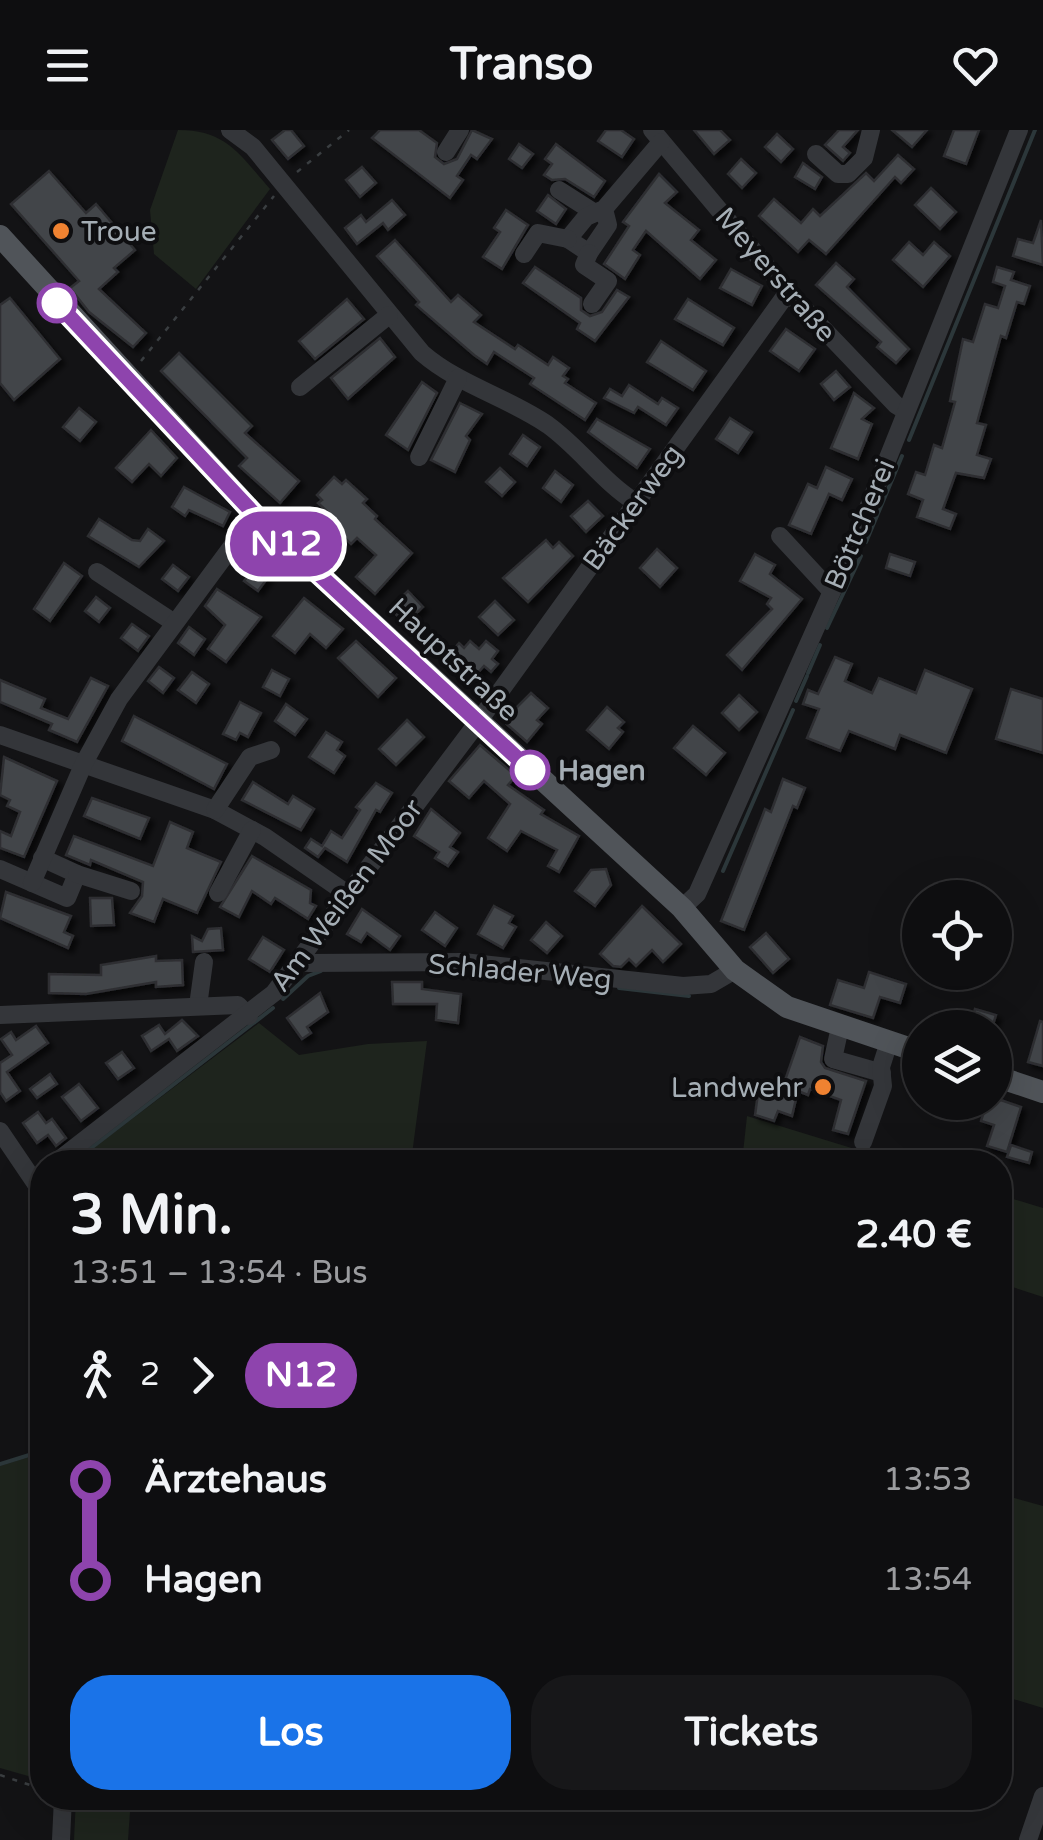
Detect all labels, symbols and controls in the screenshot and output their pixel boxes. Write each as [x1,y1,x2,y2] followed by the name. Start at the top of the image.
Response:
[40,38,95,93] icon: menu
[450,38,593,92] text: Transo
[948,38,1003,93] icon: heart
[708,200,843,349] street label: Meyerstraße
[81,215,157,249] place label: Troue
[50,220,72,242] marker: Troue
[38,284,76,322] unlabelled marker
[576,438,690,577] street label: Bäckerweg
[817,454,903,595] street label: Böttcherei
[228,512,344,576] line badge: N12
[250,523,322,565] text: N12
[381,591,525,729] street label: Hauptstraße
[511,751,549,789] marker: Hagen
[558,754,645,788] place label: Hagen
[263,792,430,999] street label: Am Weißen Moor
[902,880,1012,1120] map controls
[902,880,1012,990] button: locate
[427,947,613,997] street label: Schlader Weg
[902,1010,1012,1120] button: layers
[671,1071,803,1105] place label: Landwehr
[812,1076,834,1098] marker: Landwehr
[70,1183,233,1249] text: 3 Min.
[855,1212,972,1258] text: 2.40 €
[70,1254,368,1292] text: 13:51 – 13:54 · Bus
[70,1348,125,1403] icon: walk
[175,1348,230,1403] icon: forward
[265,1354,337,1396] text: N12
[140,1356,160,1394] text: 2
[144,1457,327,1503] text: Ärztehaus
[883,1461,972,1499] text: 13:53
[144,1557,263,1603] text: Hagen
[883,1561,972,1599] text: 13:54
[70,1675,511,1790] button: Los
[531,1675,972,1790] button: Tickets

